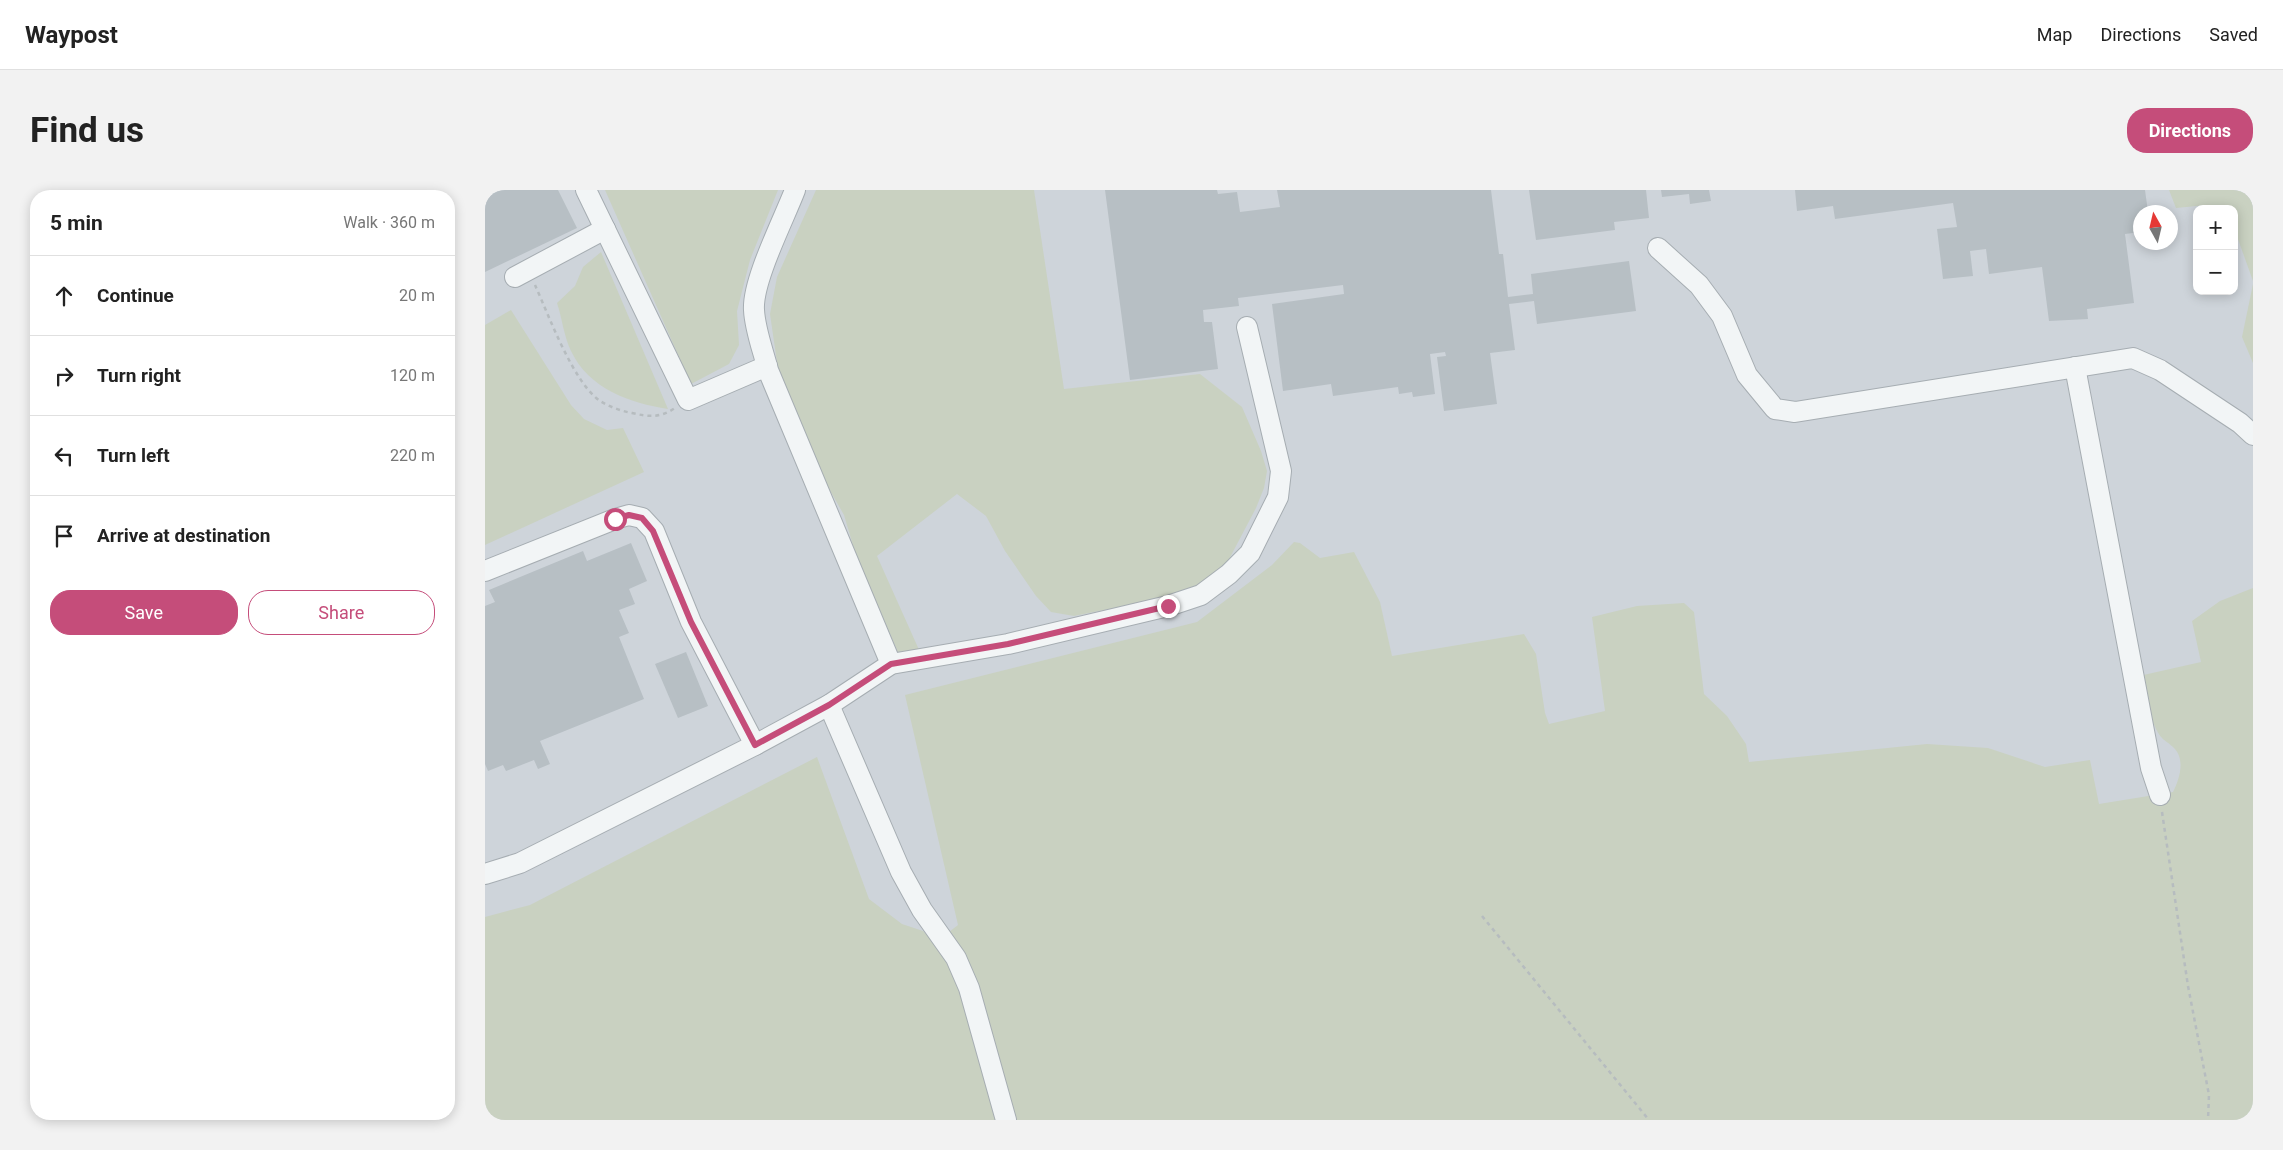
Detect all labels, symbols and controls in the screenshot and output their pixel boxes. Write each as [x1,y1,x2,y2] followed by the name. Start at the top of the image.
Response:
[25,21,118,49] text: Waypost
[2037,24,2072,45] text: Map
[2100,24,2181,45] text: Directions
[2209,24,2258,45] text: Saved
[2127,108,2253,153] button: Directions
[30,110,144,151] text: Find us
[2133,205,2178,250] north arrow
[2193,205,2238,295] map controls
[2193,205,2238,250] button: +
[50,211,103,235] text: 5 min
[343,213,435,232] text: Walk · 360 m
[2193,250,2238,295] button: −
[50,282,78,310] icon: ahead
[97,284,174,307] text: Continue
[399,286,435,305] text: 20 m
[50,362,78,390] icon: right
[97,364,181,387] text: Turn right
[390,366,435,385] text: 120 m
[50,442,78,470] icon: left
[97,444,170,467] text: Turn left
[390,446,435,465] text: 220 m
[604,508,627,531] route start
[50,522,78,550] icon: arrive
[97,524,270,547] text: Arrive at destination
[50,590,238,635] button: Save
[248,590,435,635] button: Share
[1157,595,1180,618] route end

